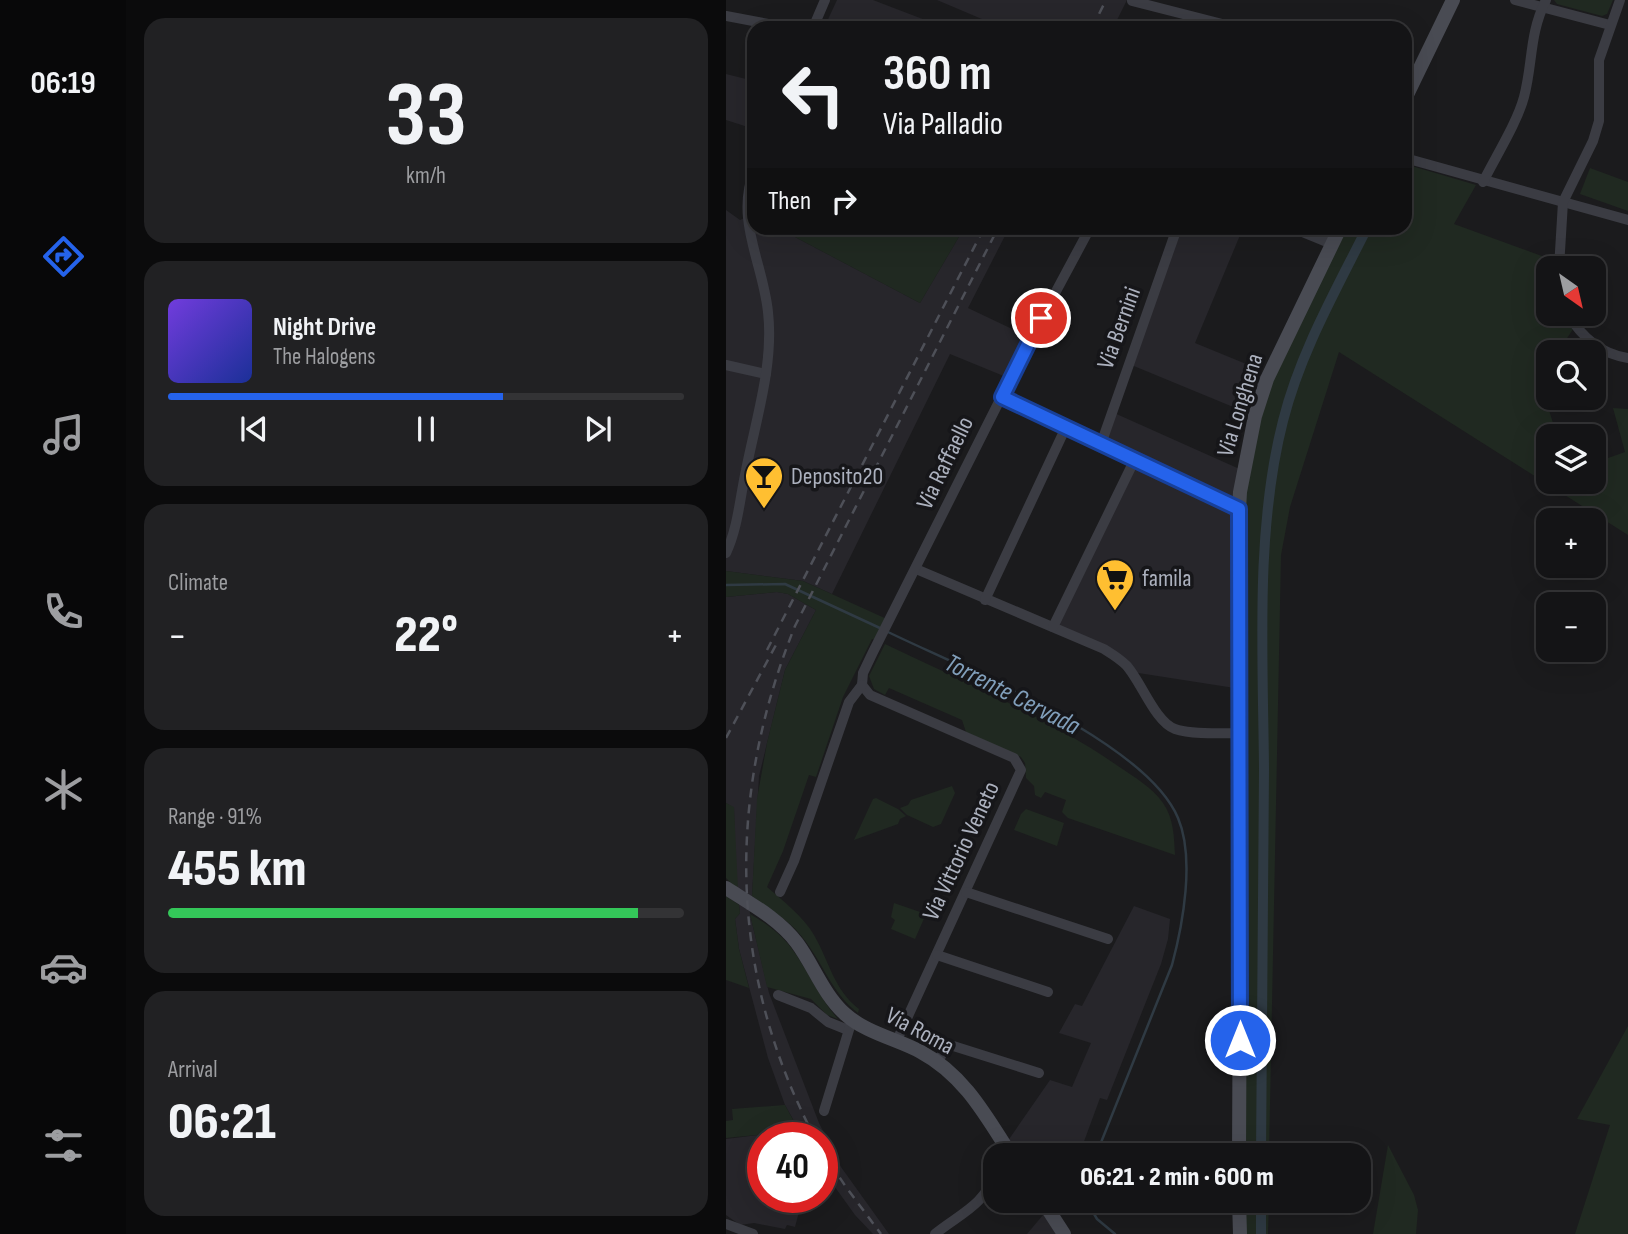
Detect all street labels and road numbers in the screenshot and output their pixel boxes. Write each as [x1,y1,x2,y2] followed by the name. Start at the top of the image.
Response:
[1091,283,1147,373] street label: Via Bernini
[1211,350,1269,460] street label: Via Longhena
[910,412,980,514] street label: Via Raffaello
[916,777,1006,925] street label: Via Vittorio Veneto
[881,1001,959,1061] street label: Via Roma

